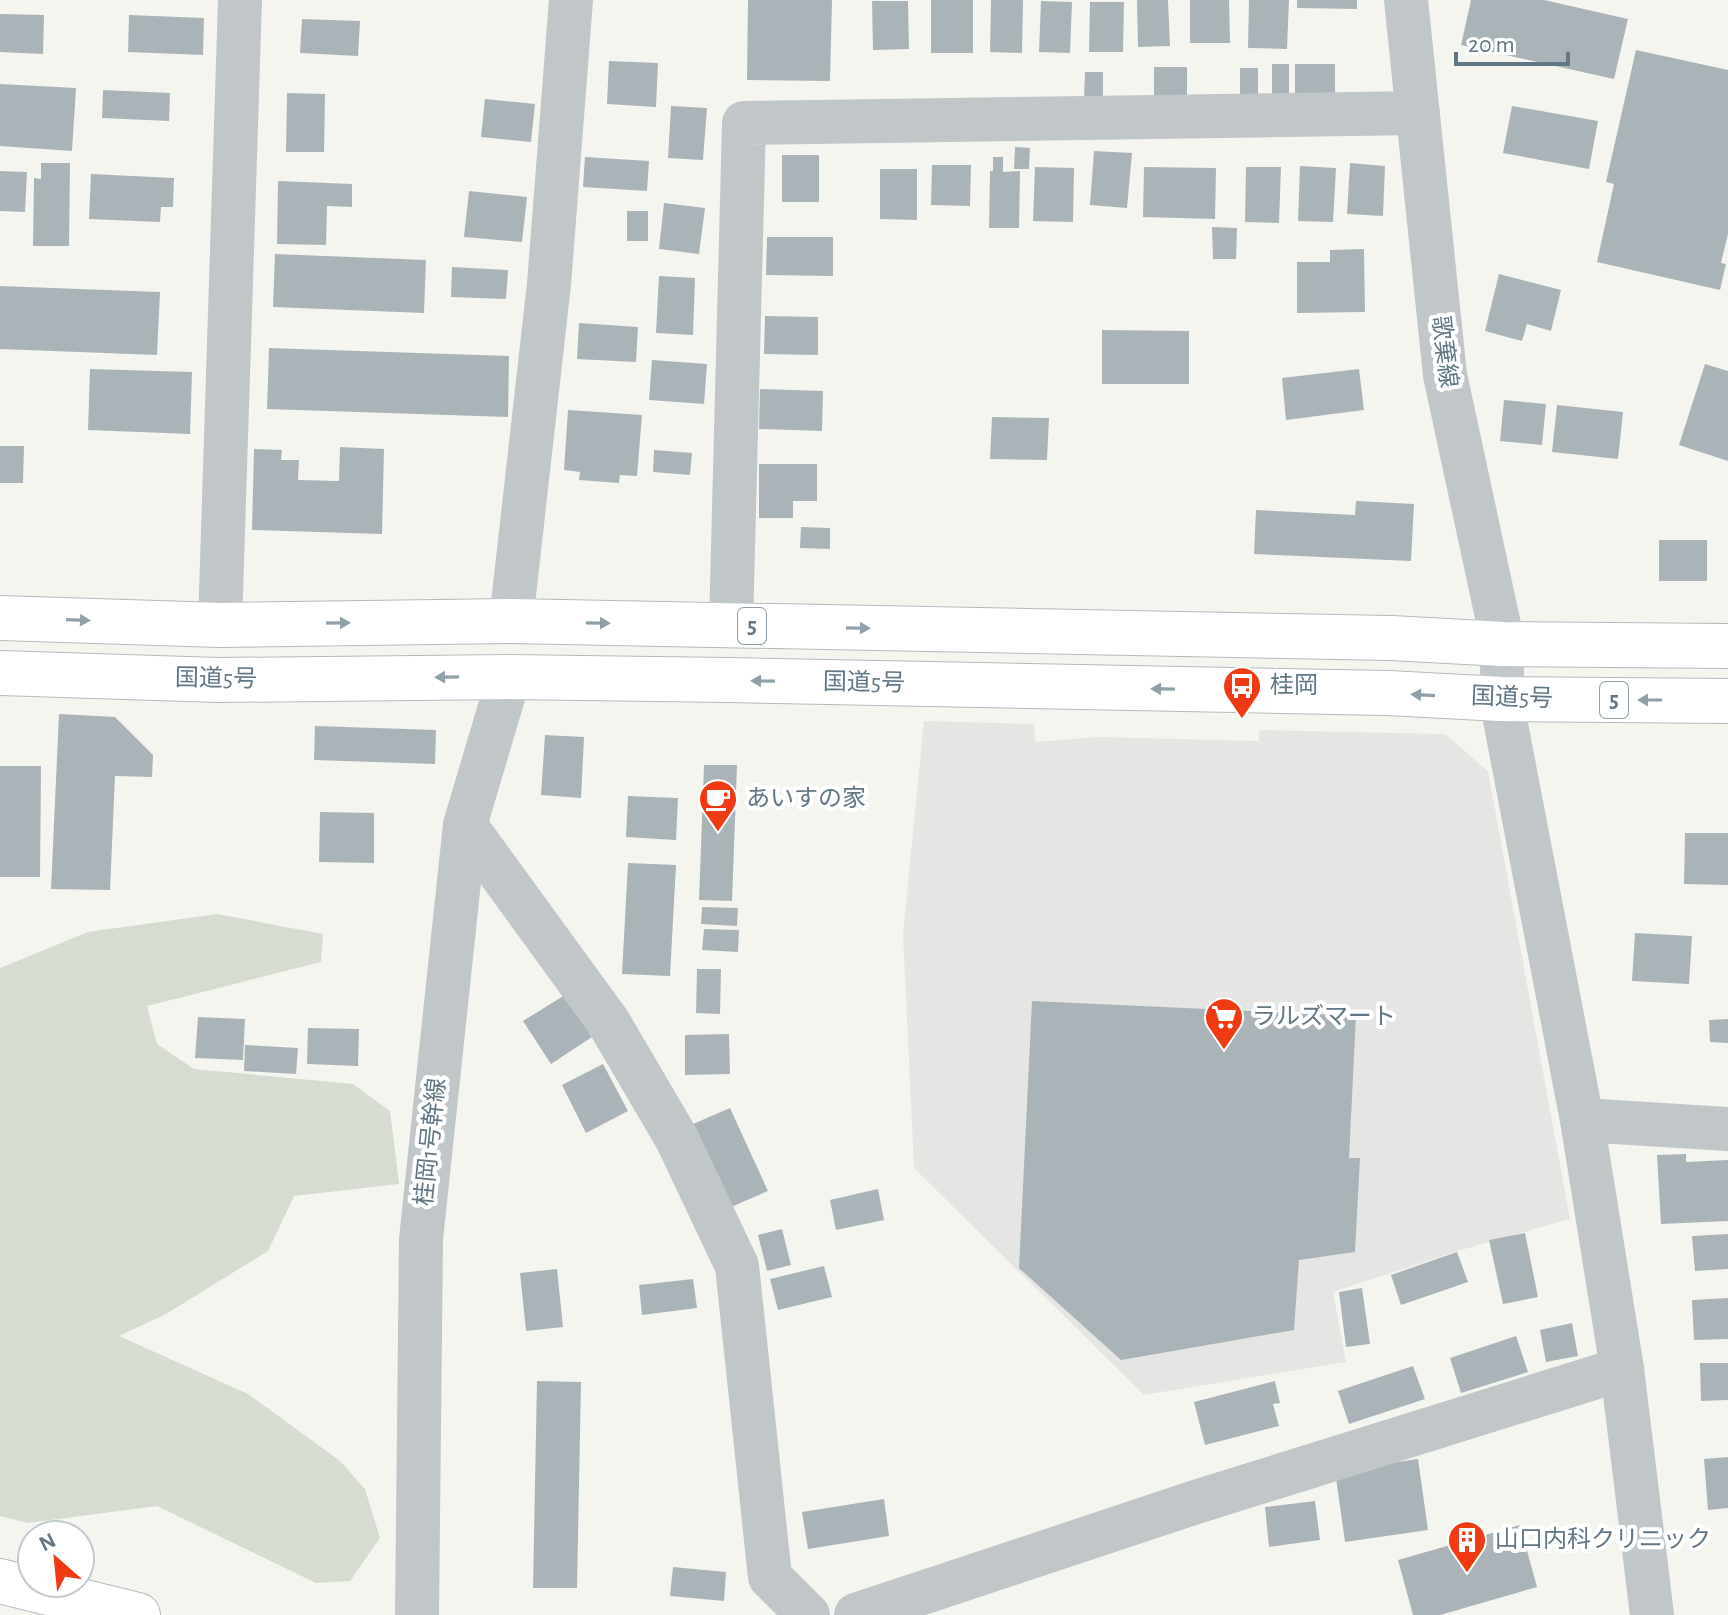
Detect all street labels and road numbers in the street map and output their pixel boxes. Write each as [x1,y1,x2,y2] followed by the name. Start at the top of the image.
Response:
[1428,315,1462,389] street label: 歌棄線
[738,608,766,644] road number: 5
[175,664,257,692] street label: 国道5号
[823,668,905,696] street label: 国道5号
[1600,682,1628,718] road number: 5
[1471,683,1553,711] street label: 国道5号
[410,1077,450,1207] street label: 桂岡1号幹線

